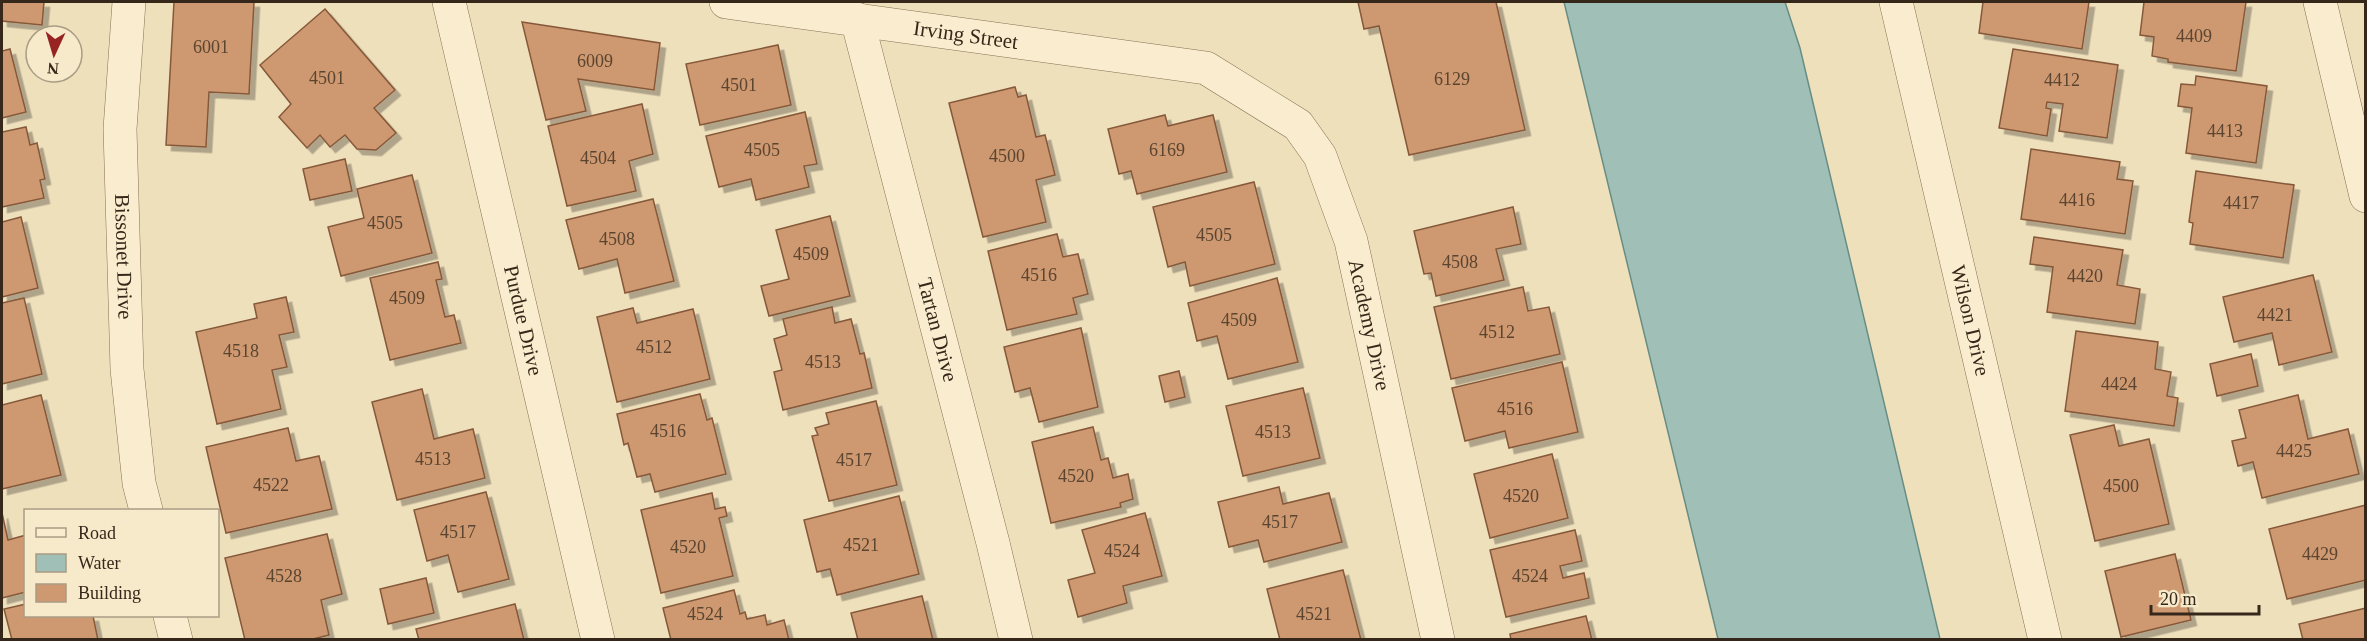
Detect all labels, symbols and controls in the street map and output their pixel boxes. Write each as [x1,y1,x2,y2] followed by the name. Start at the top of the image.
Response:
[912,16,1020,54] street label: Irving Street
[24,24,84,84] north arrow
[2176,26,2212,46] house number: 4409
[193,37,229,57] house number: 6001
[577,51,613,71] house number: 6009
[46,60,59,77] text: N
[309,68,345,88] house number: 4501
[1434,69,1470,89] house number: 6129
[2044,70,2080,90] house number: 4412
[721,75,757,95] house number: 4501
[2207,121,2243,141] house number: 4413
[744,140,780,160] house number: 4505
[1149,140,1185,160] house number: 6169
[989,146,1025,166] house number: 4500
[580,148,616,168] house number: 4504
[2059,190,2095,210] house number: 4416
[2223,193,2259,213] house number: 4417
[110,194,138,320] street label: Bissonet Drive
[367,213,403,233] house number: 4505
[1196,225,1232,245] house number: 4505
[599,229,635,249] house number: 4508
[793,244,829,264] house number: 4509
[1442,252,1478,272] house number: 4508
[1343,257,1395,393] street label: Academy Drive
[499,263,548,378] street label: Purdue Drive
[1946,263,1995,378] street label: Wilson Drive
[1021,265,1057,285] house number: 4516
[2067,266,2103,286] house number: 4420
[913,275,963,384] street label: Tartan Drive
[389,288,425,308] house number: 4509
[2257,305,2293,325] house number: 4421
[1221,310,1257,330] house number: 4509
[1479,322,1515,342] house number: 4512
[636,337,672,357] house number: 4512
[223,341,259,361] house number: 4518
[805,352,841,372] house number: 4513
[2101,374,2137,394] house number: 4424
[1497,399,1533,419] house number: 4516
[650,421,686,441] house number: 4516
[1255,422,1291,442] house number: 4513
[2276,441,2312,461] house number: 4425
[415,449,451,469] house number: 4513
[836,450,872,470] house number: 4517
[1058,466,1094,486] house number: 4520
[253,475,289,495] house number: 4522
[2103,476,2139,496] house number: 4500
[1503,486,1539,506] house number: 4520
[24,509,219,617] legend
[1262,512,1298,532] house number: 4517
[440,522,476,542] house number: 4517
[78,523,116,543] text: Road
[843,535,879,555] house number: 4521
[670,537,706,557] house number: 4520
[1104,541,1140,561] house number: 4524
[2302,544,2338,564] house number: 4429
[78,553,121,573] text: Water
[266,566,302,586] house number: 4528
[1512,566,1548,586] house number: 4524
[2151,578,2259,616] scale bar
[78,583,141,603] text: Building
[2160,589,2197,609] text: 20 m
[687,604,723,624] house number: 4524
[1296,604,1332,624] house number: 4521

